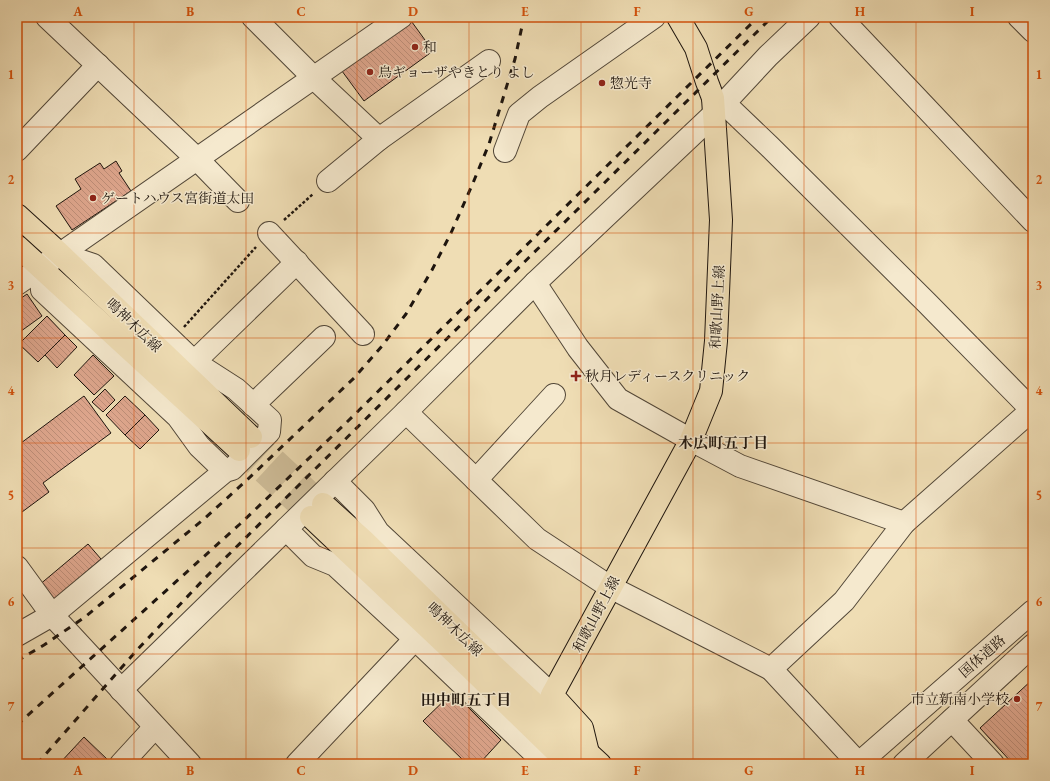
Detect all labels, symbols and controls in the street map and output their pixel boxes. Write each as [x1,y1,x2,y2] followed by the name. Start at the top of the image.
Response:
[72,3,83,20] text: A
[186,3,194,20] text: B
[296,3,306,20] text: C
[408,3,418,20] text: D
[521,3,529,20] text: E
[633,3,641,20] text: F
[744,3,754,20] text: G
[855,3,866,20] text: H
[970,3,975,20] text: I
[423,38,437,56] place label: 和
[410,42,420,52] marker: 和
[378,63,535,81] place label: 鳥ギョーザやきとり よし
[8,66,15,83] text: 1
[1036,66,1043,83] text: 1
[365,67,375,77] marker: 鳥ギョーザやきとり よし
[610,74,652,92] place label: 惣光寺
[597,78,607,88] marker: 惣光寺
[8,171,15,188] text: 2
[1036,171,1043,188] text: 2
[101,189,254,207] place label: ゲートハウス宮街道太田
[88,193,98,203] marker: ゲートハウス宮街道太田
[706,265,728,349] street label: 和歌山野上線
[8,277,15,294] text: 3
[1036,277,1043,294] text: 3
[103,294,165,356] street label: 鳴神木広線
[585,367,750,385] place label: 秋月レディースクリニック
[570,370,582,382] marker: 秋月レディースクリニック
[8,382,15,399] text: 4
[1036,382,1043,399] text: 4
[678,433,768,452] district label: 木広町五丁目
[8,487,14,504] text: 5
[1036,487,1042,504] text: 5
[568,573,624,655] street label: 和歌山野上線
[8,593,15,610] text: 6
[1036,593,1043,610] text: 6
[424,598,486,660] street label: 鳴神木広線
[955,631,1009,681] street label: 国体道路
[421,690,511,709] district label: 田中町五丁目
[911,690,1009,708] place label: 市立新南小学校
[1012,694,1022,704] marker: 市立新南小学校
[8,698,15,715] text: 7
[1036,698,1043,715] text: 7
[72,762,83,779] text: A
[186,762,194,779] text: B
[296,762,306,779] text: C
[408,762,418,779] text: D
[521,762,529,779] text: E
[633,762,641,779] text: F
[744,762,754,779] text: G
[855,762,866,779] text: H
[970,762,975,779] text: I

